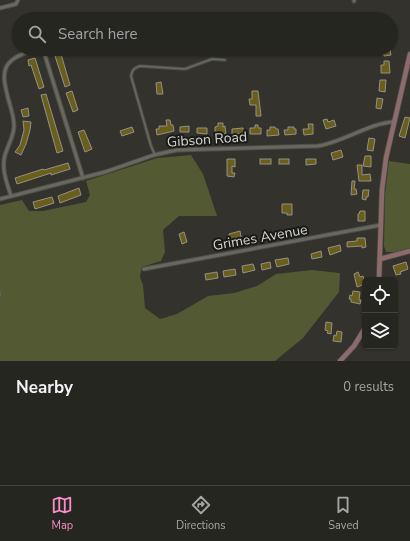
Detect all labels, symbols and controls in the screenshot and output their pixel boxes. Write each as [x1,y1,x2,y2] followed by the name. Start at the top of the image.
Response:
[12,12,398,56] search box
[26,23,48,45] icon: search
[58,24,138,44] text: Search here
[166,127,248,152] street label: Gibson Road
[211,220,309,255] street label: Grimes Avenue
[362,277,398,349] map controls
[362,277,398,313] button: locate
[362,313,398,349] button: layers
[16,376,73,399] text: Nearby
[343,378,394,396] text: 0 results
[51,494,73,533] tab: Map
[176,494,226,533] tab: Directions
[328,494,359,533] tab: Saved

